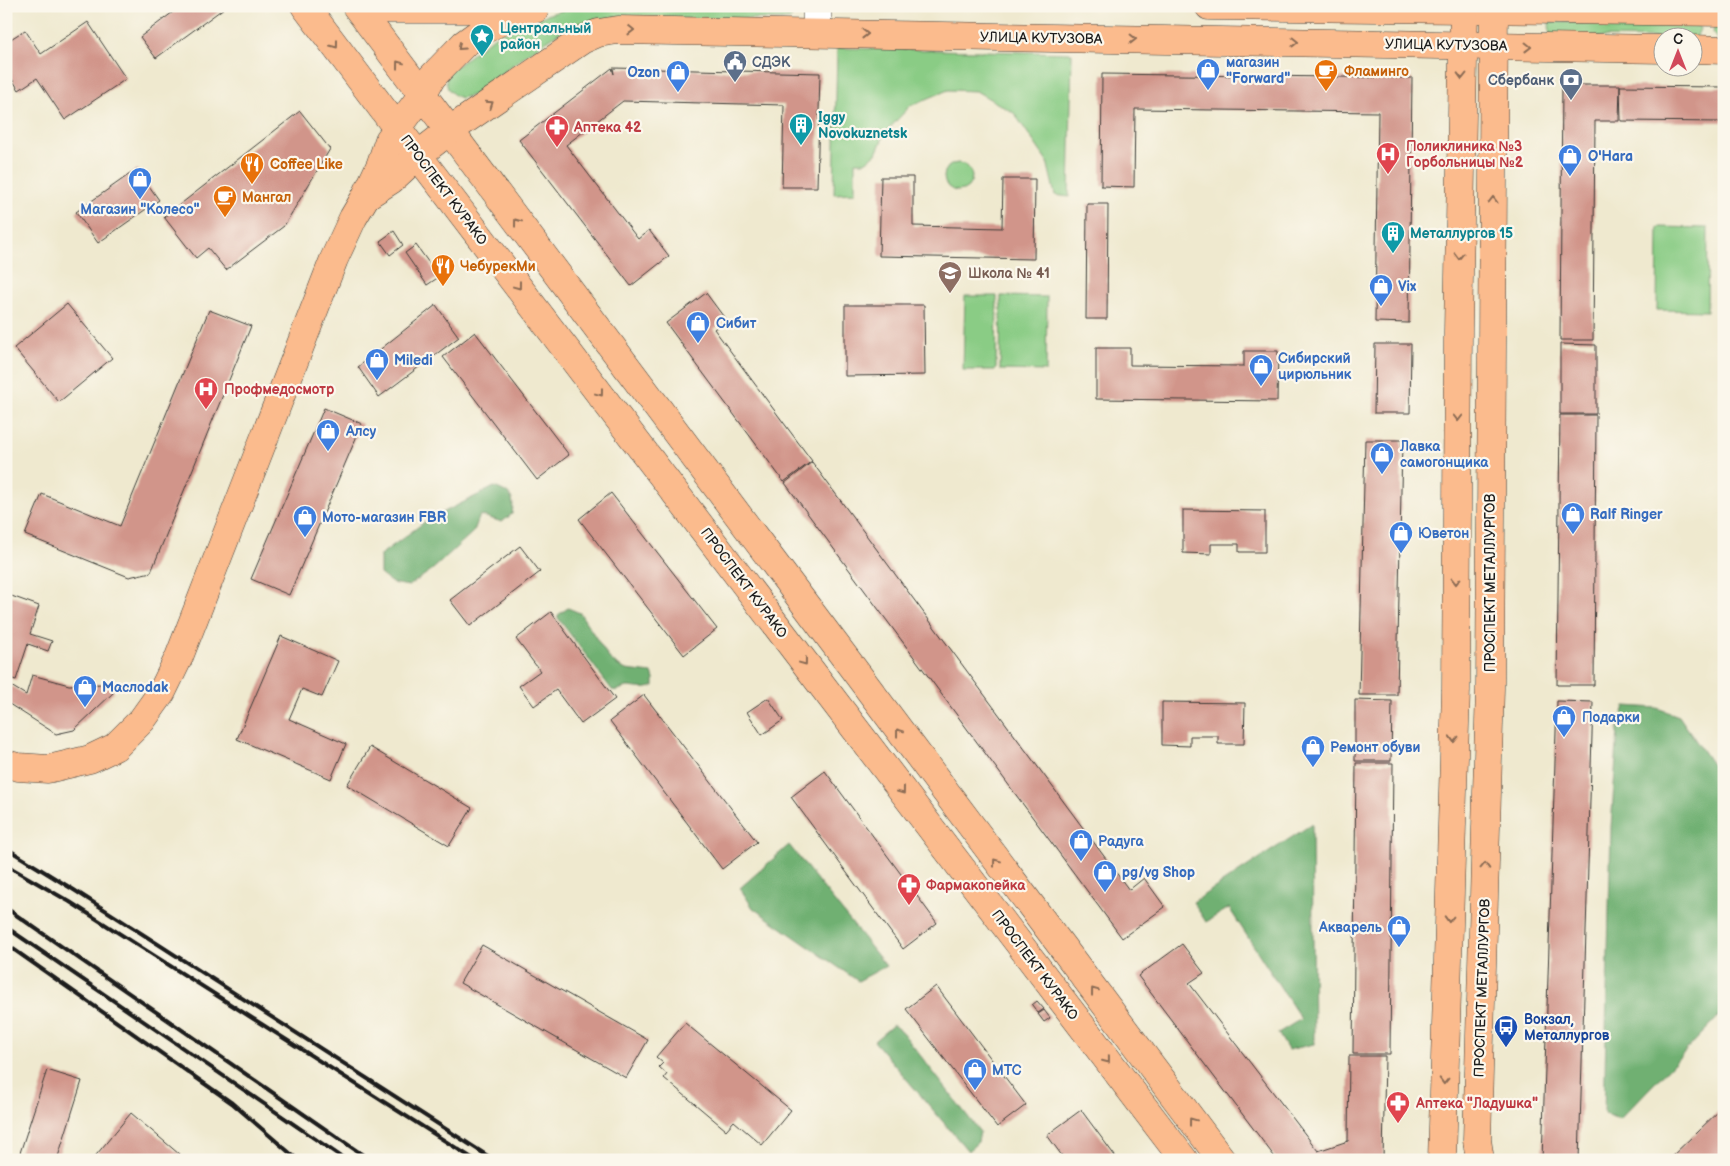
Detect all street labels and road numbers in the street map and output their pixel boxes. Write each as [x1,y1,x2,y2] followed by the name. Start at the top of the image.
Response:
[980,28,1103,48] street label: УЛИЦА КУТУЗОВА
[1385,35,1508,55] street label: УЛИЦА КУТУЗОВА
[397,131,491,249] street label: ПРОСПЕКТ КУРАКО
[1482,494,1499,672] street label: ПРОСПЕКТ МЕТАЛЛУРГОВ
[697,524,791,642] street label: ПРОСПЕКТ КУРАКО
[1470,898,1494,1078] street label: ПРОСПЕКТ МЕТАЛЛУРГОВ
[988,906,1082,1024] street label: ПРОСПЕКТ КУРАКО

